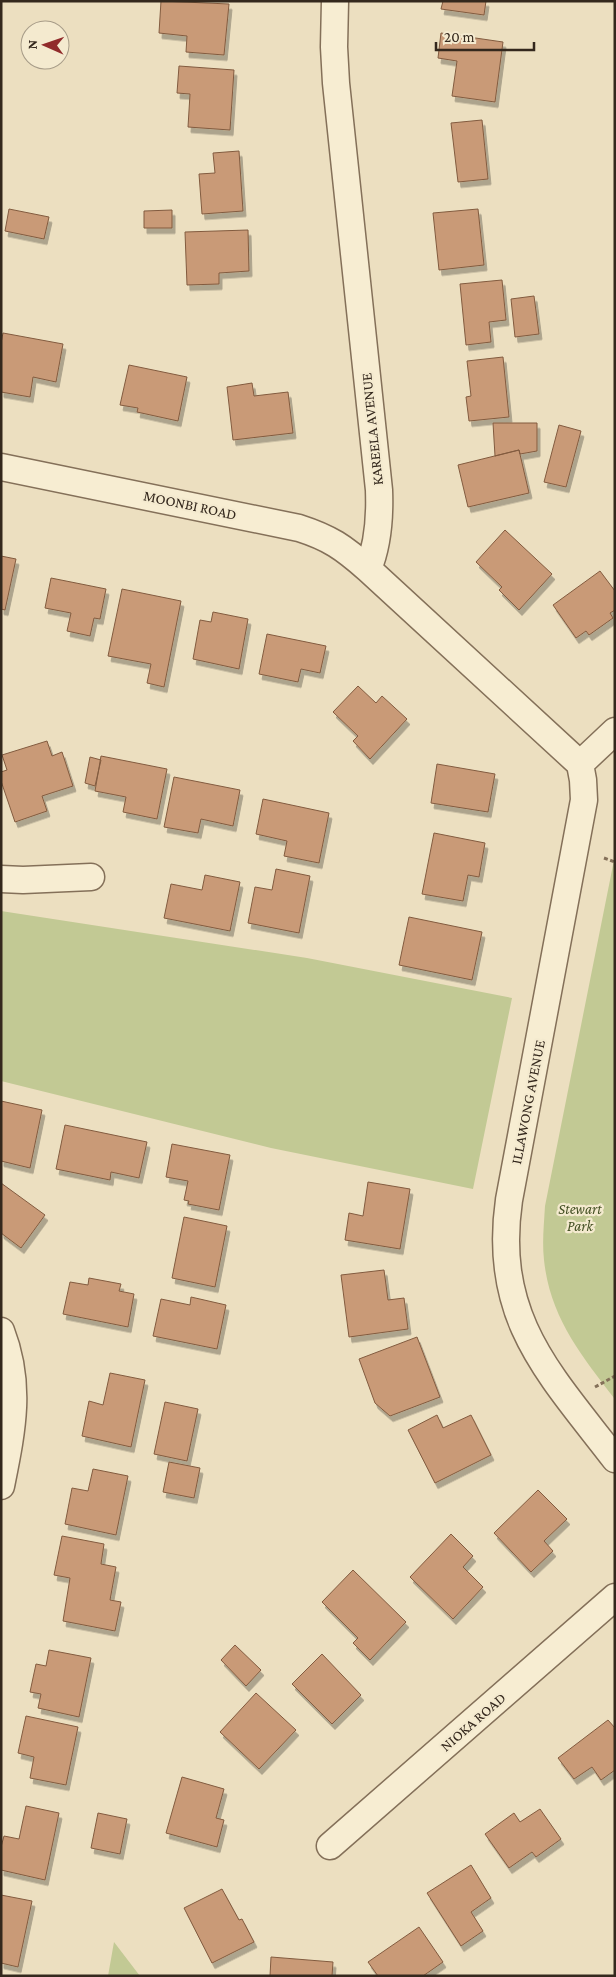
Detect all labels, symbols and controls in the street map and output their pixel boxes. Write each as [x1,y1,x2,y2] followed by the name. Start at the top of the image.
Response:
[20,20,70,70] north arrow
[436,20,534,52] scale bar
[444,29,475,45] text: 20 m
[24,39,40,50] text: N
[358,372,386,486] street label: KAREELA AVENUE
[142,487,238,523] street label: MOONBI ROAD
[508,1039,548,1165] street label: ILLAWONG AVENUE
[558,1201,602,1234] park label: Stewart Park
[437,1689,509,1755] street label: NIOKA ROAD

